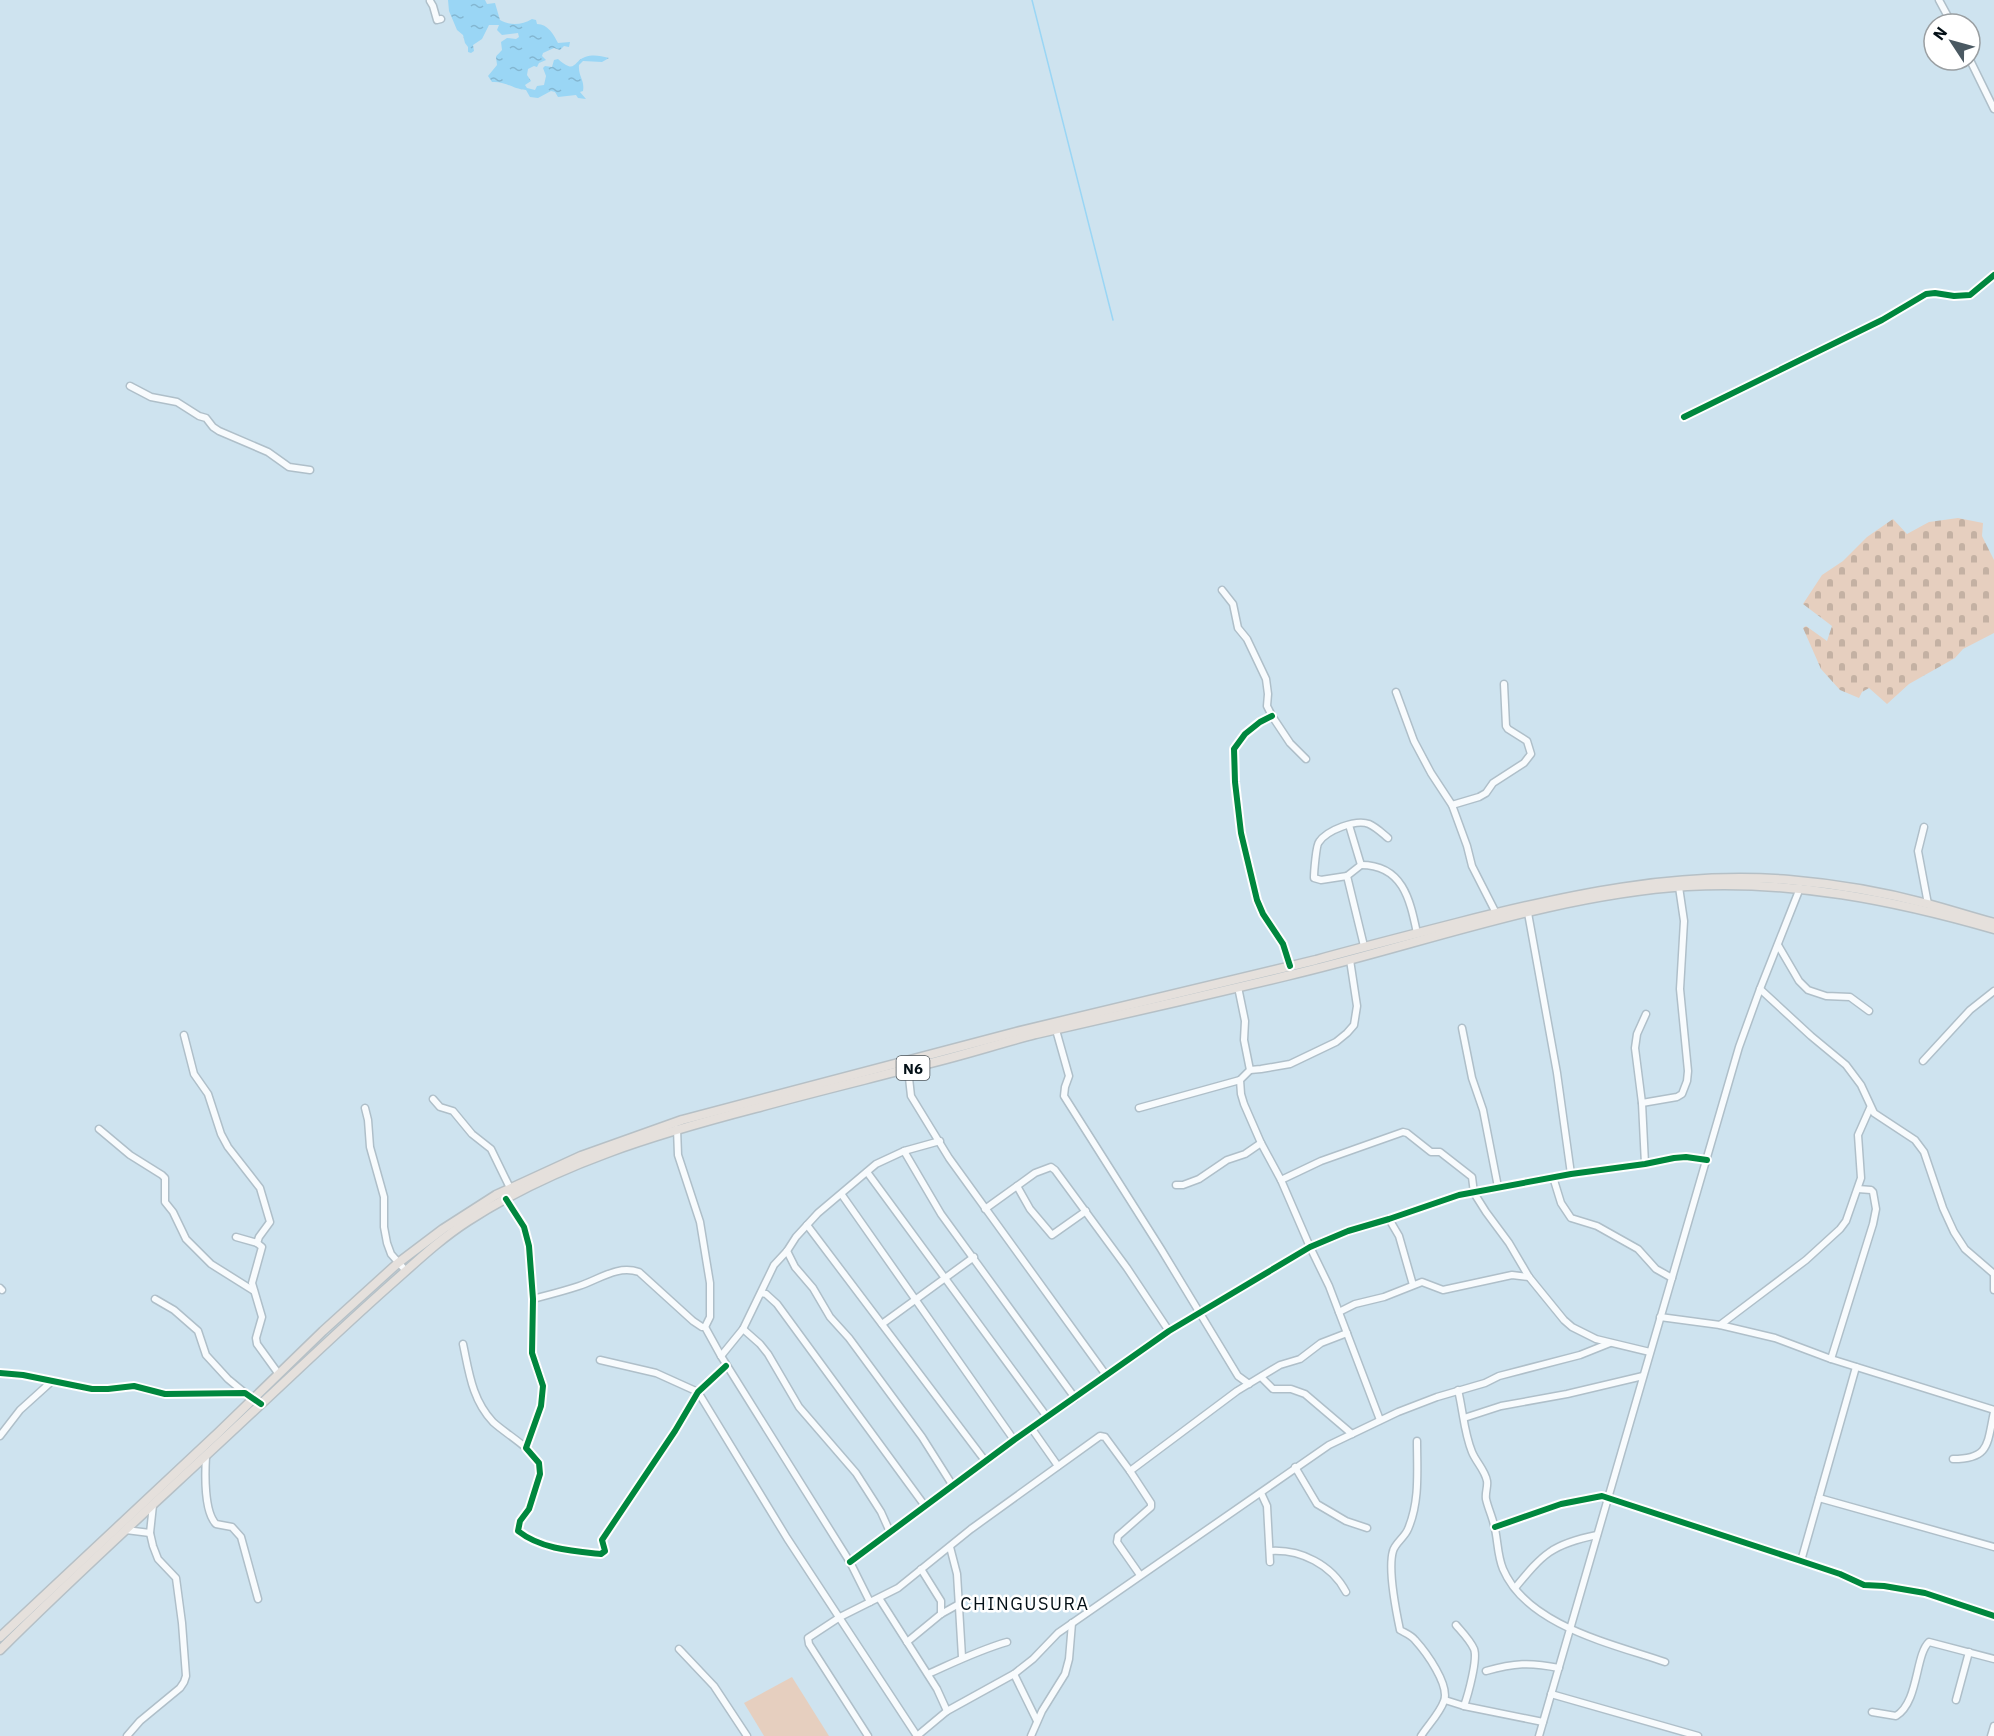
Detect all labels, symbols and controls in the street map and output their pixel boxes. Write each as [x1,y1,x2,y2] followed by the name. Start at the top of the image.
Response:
[1922,12,1982,72] north arrow
[1928,23,1951,44] text: N
[896,1056,930,1080] road number: N6
[960,1592,1090,1615] district label: CHINGUSURA

